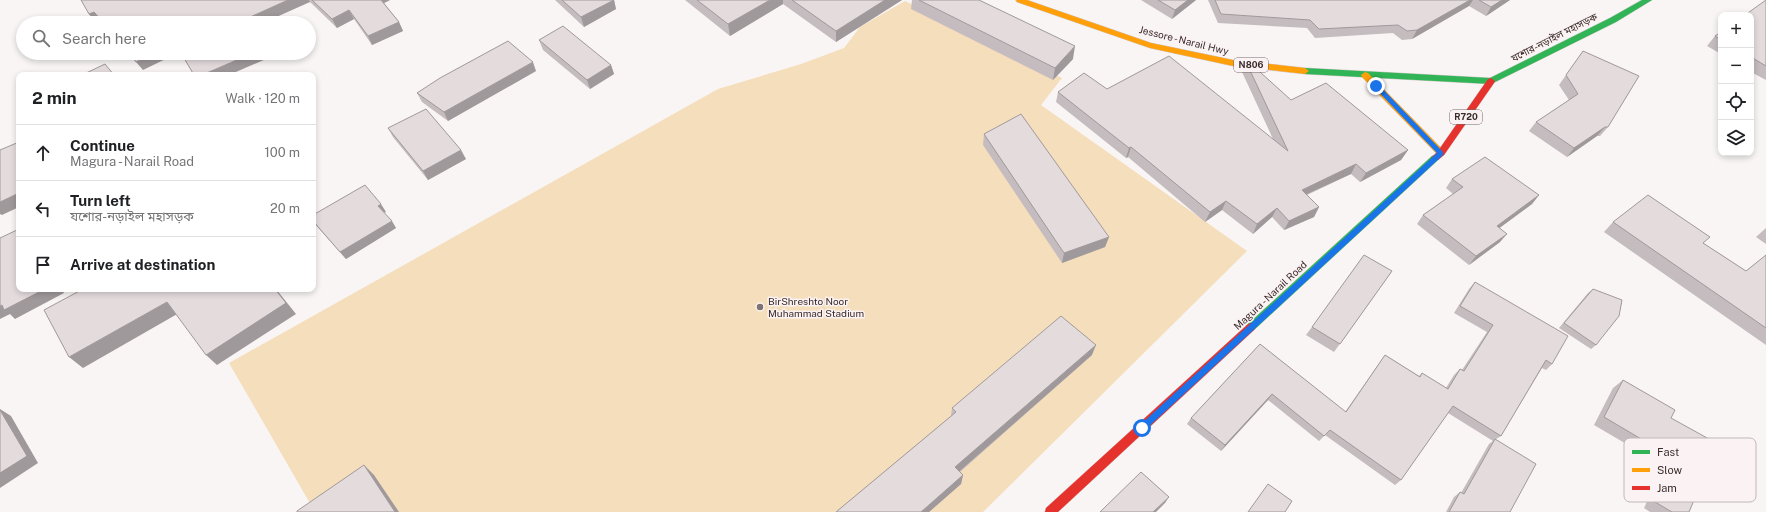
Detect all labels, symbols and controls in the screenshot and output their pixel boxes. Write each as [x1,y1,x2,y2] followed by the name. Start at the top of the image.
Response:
[1508,10,1600,64] street label: যশোর-নড়াইল মহাসড়ক
[1718,12,1754,156] map controls
[1718,12,1754,48] button: +
[16,16,316,60] search box
[1138,23,1231,57] street label: Jessore - Narail Hwy
[30,27,52,49] icon: search
[62,30,146,47] text: Search here
[1718,48,1754,84] button: −
[1234,58,1268,72] road number: N806
[1367,77,1385,95] route end
[1718,84,1754,120] button: locate
[32,88,77,108] text: 2 min
[225,91,300,106] text: Walk · 120 m
[1450,110,1482,124] road number: R720
[1718,120,1754,156] button: layers
[70,137,135,154] text: Continue
[32,142,54,164] icon: ahead
[264,145,300,160] text: 100 m
[70,154,194,169] text: Magura - Narail Road
[70,192,131,209] text: Turn left
[32,198,54,220] icon: left
[270,201,300,216] text: 20 m
[70,209,194,224] text: যশোর-নড়াইল মহাসড়ক
[32,254,54,276] icon: arrive
[70,256,215,273] text: Arrive at destination
[1231,258,1309,332] street label: Magura - Narail Road
[768,295,864,319] place label: BirShreshto Noor Muhammad Stadium
[755,302,765,312] marker: BirShreshto Noor Muhammad Stadium
[1133,419,1151,437] route start
[1624,438,1756,502] legend
[1657,446,1679,458] text: Fast
[1657,464,1683,476] text: Slow
[1657,482,1677,494] text: Jam

